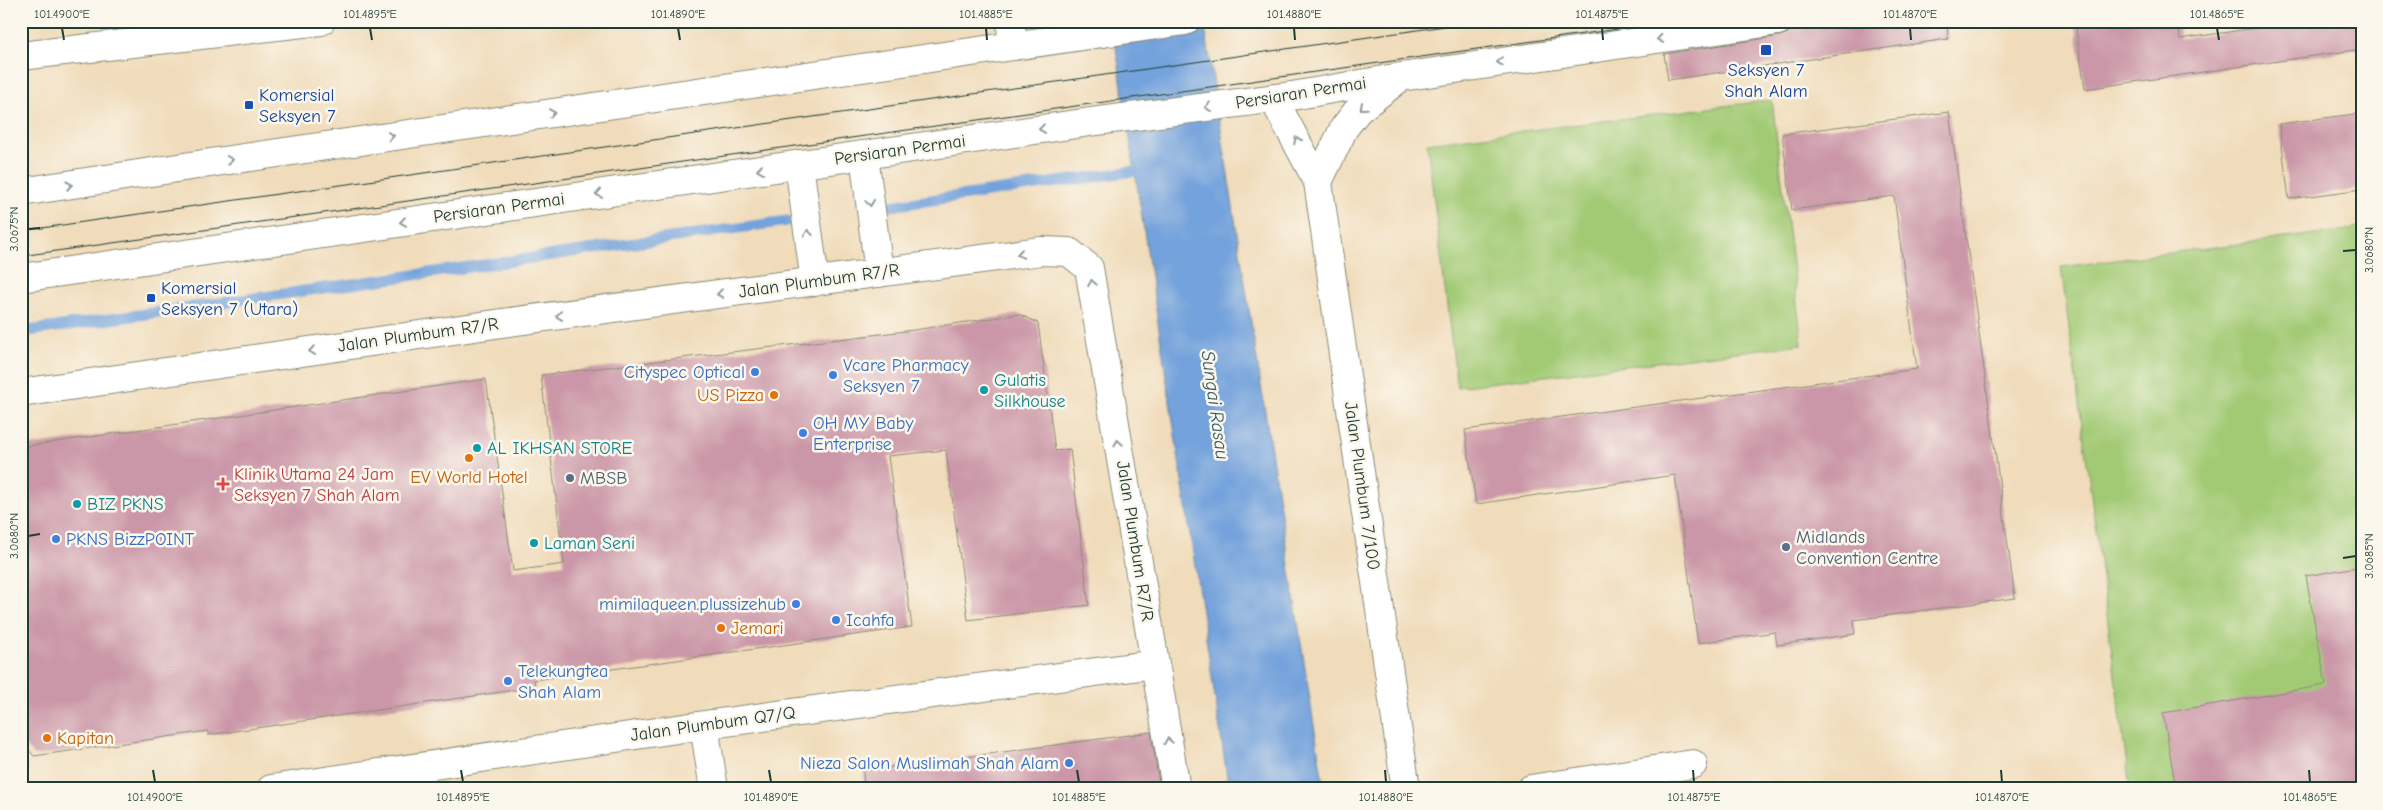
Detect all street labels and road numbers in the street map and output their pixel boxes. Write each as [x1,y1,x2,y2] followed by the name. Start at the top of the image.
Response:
[1234,72,1368,114] street label: Persiaran Permai
[833,130,967,170] street label: Persiaran Permai
[432,188,566,228] street label: Persiaran Permai
[737,259,901,303] street label: Jalan Plumbum R7/R
[336,313,500,357] street label: Jalan Plumbum R7/R
[1340,400,1384,572] street label: Jalan Plumbum 7/100
[1112,459,1158,623] street label: Jalan Plumbum R7/R
[629,702,797,746] street label: Jalan Plumbum Q7/Q

